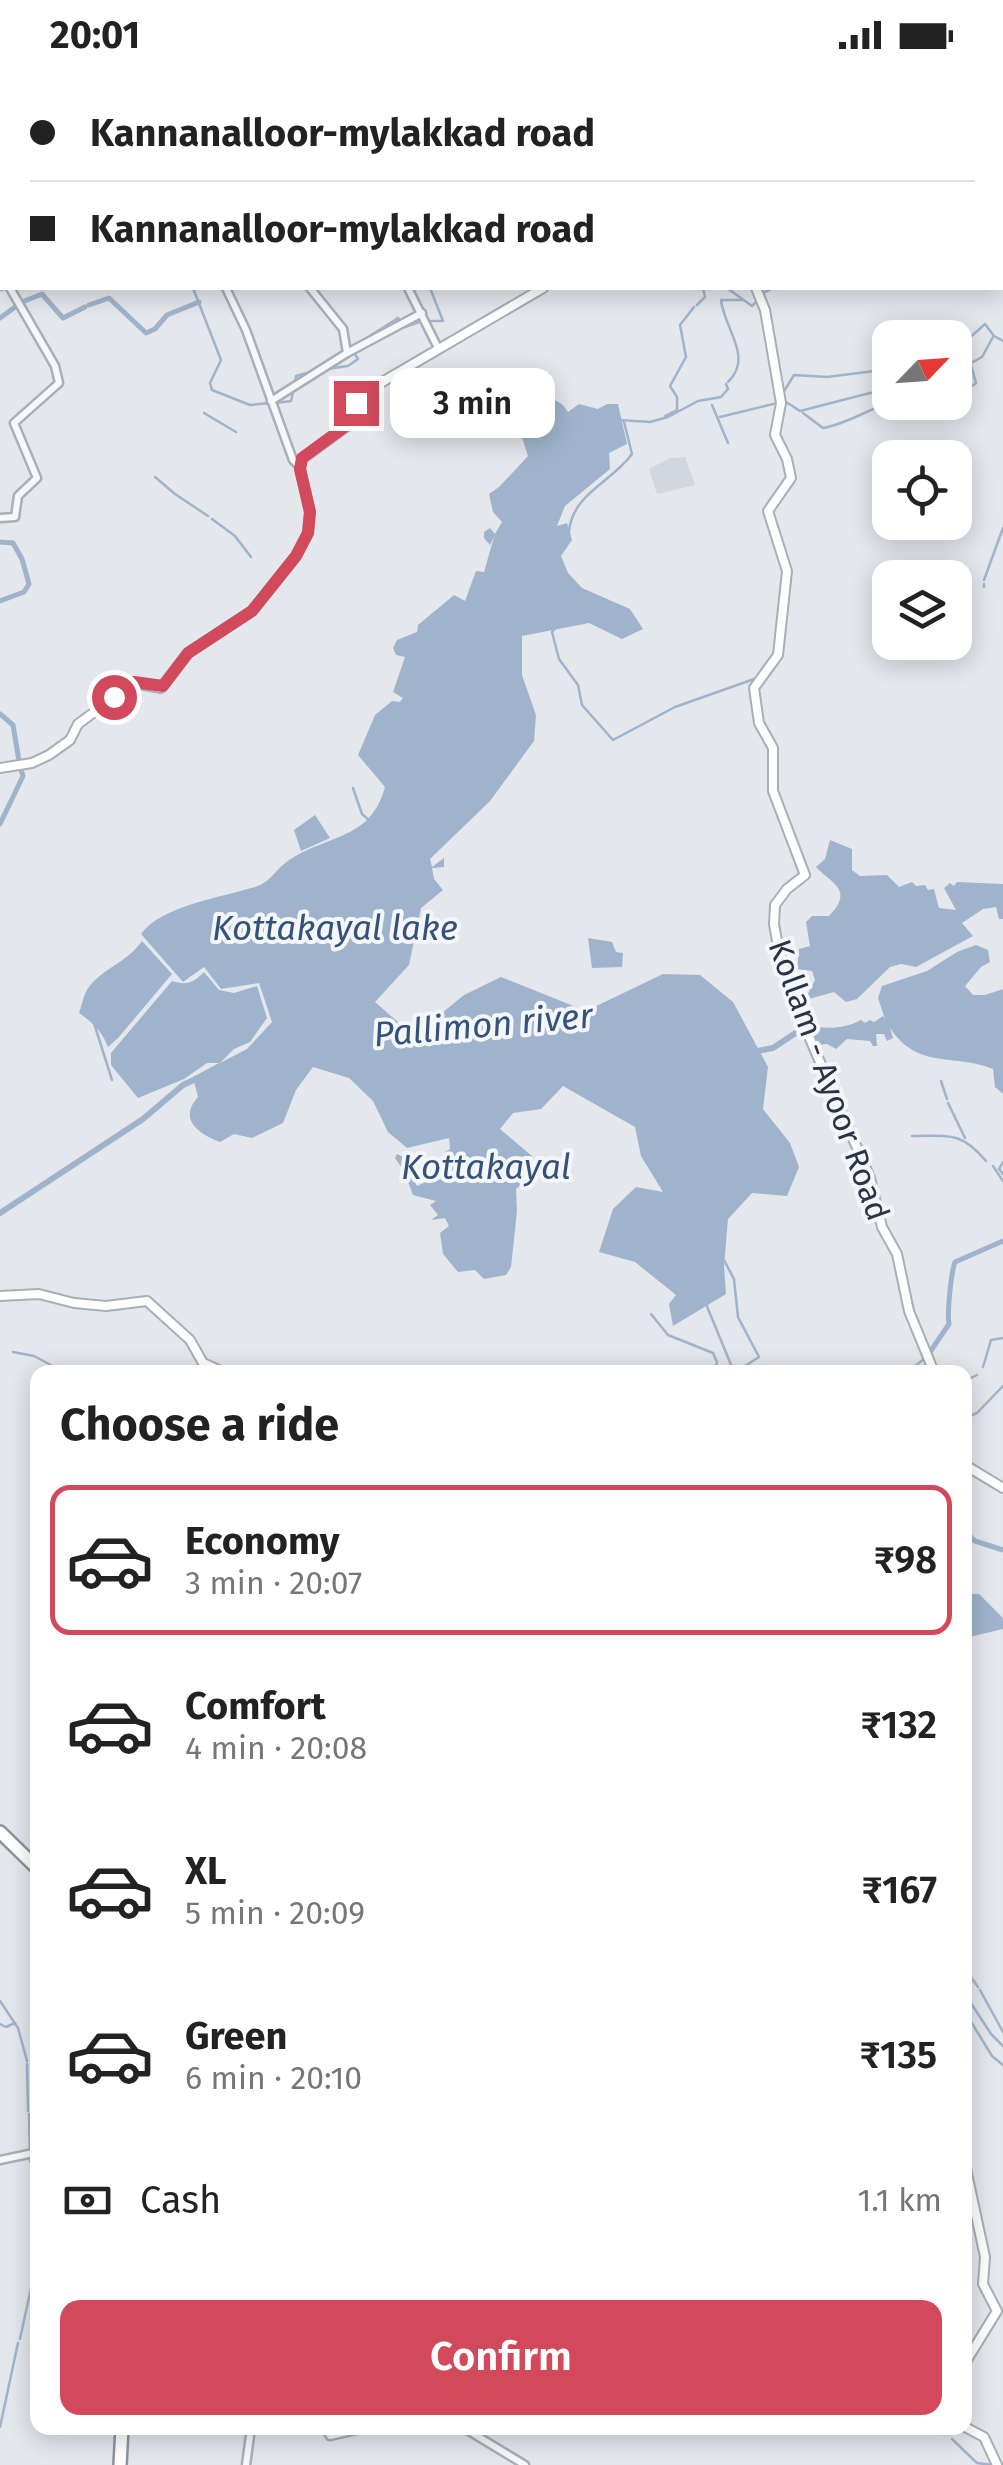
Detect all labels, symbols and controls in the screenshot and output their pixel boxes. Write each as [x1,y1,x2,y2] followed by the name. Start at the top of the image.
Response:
[50,12,140,58] text: 20:01
[90,110,595,156] text: Kannanalloor-mylakkad road
[90,206,595,252] text: Kannanalloor-mylakkad road
[872,320,972,420] north arrow
[872,320,972,660] map controls
[391,368,556,438] callout: 3 min
[334,381,379,426] route end
[433,384,512,422] text: 3 min
[872,440,972,540] button: locate
[872,560,972,660] button: layers
[92,675,137,720] route start
[212,907,458,949] water label: Kottakayal lake
[760,934,898,1226] street label: Kollam - Ayoor Road
[372,994,596,1055] water label: Pallimon river
[401,1146,571,1188] water label: Kottakayal
[60,1398,339,1452] text: Choose a ride
[65,1515,155,1605] icon: car
[185,1518,340,1564] text: Economy
[874,1537,937,1583] text: ₹98
[185,1564,362,1602] text: 3 min · 20:07
[65,1680,155,1770] icon: car
[185,1683,326,1729] text: Comfort
[861,1702,937,1748] text: ₹132
[185,1729,367,1767] text: 4 min · 20:08
[65,1845,155,1935] icon: car
[185,1848,227,1894] text: XL
[861,1867,937,1913] text: ₹167
[185,1894,365,1932] text: 5 min · 20:09
[65,2010,155,2100] icon: car
[185,2013,288,2059] text: Green
[860,2032,937,2078] text: ₹135
[185,2059,362,2097] text: 6 min · 20:10
[60,2173,115,2228] icon: cash
[140,2177,221,2223] text: Cash
[858,2181,942,2219] text: 1.1 km
[60,2300,942,2415] button: Confirm

